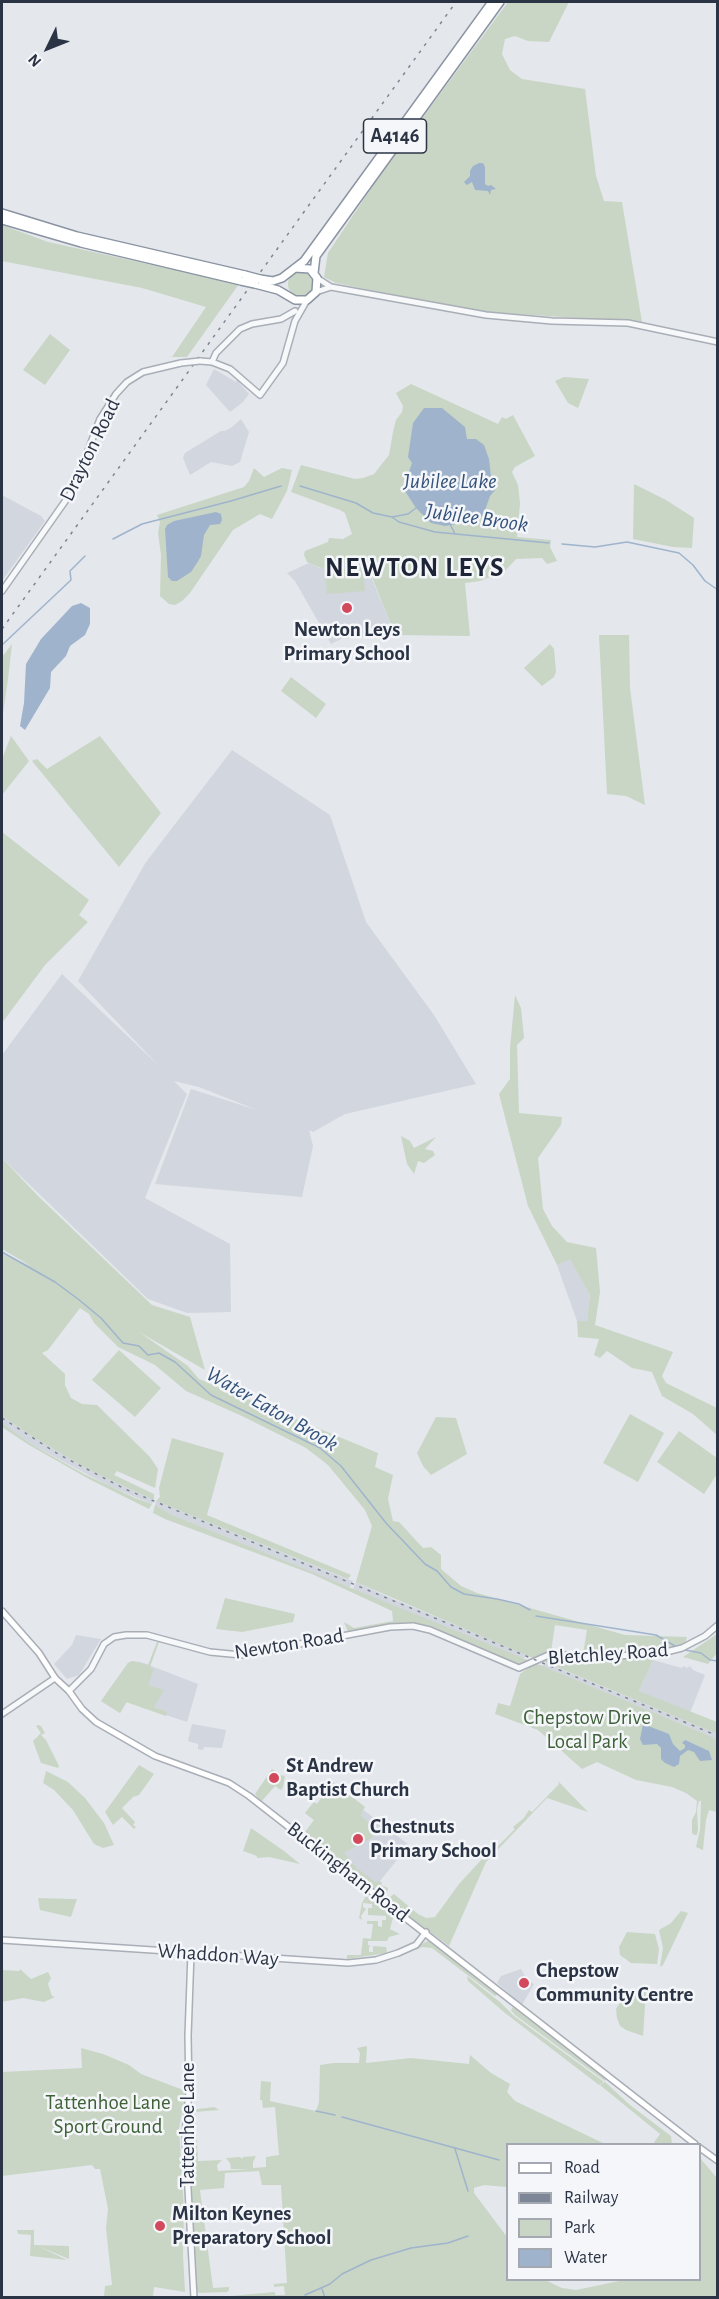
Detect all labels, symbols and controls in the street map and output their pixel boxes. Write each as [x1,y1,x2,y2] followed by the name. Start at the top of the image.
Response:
[18,18,78,78] north arrow
[25,51,44,70] text: N
[364,119,426,153] road number: A4146
[54,395,126,505] street label: Drayton Road
[404,468,496,494] water label: Jubilee Lake
[424,498,530,538] water label: Jubilee Brook
[325,552,505,584] district label: NEWTON LEYS
[340,601,354,615] marker: Newton Leys Primary School
[284,617,410,667] place label: Newton Leys Primary School
[201,1361,343,1457] water label: Water Eaton Brook
[233,1623,345,1665] street label: Newton Road
[547,1637,669,1671] street label: Bletchley Road
[523,1705,651,1755] park label: Chepstow Drive Local Park
[286,1753,410,1803] place label: St Andrew Baptist Church
[267,1771,281,1785] marker: St Andrew Baptist Church
[370,1814,497,1864] place label: Chestnuts Primary School
[282,1816,414,1928] street label: Buckingham Road
[351,1832,365,1846] marker: Chestnuts Primary School
[157,1938,279,1972] street label: Whaddon Way
[536,1958,693,2008] place label: Chepstow Community Centre
[517,1976,531,1990] marker: Chepstow Community Centre
[175,2062,201,2188] street label: Tattenhoe Lane
[45,2090,171,2140] park label: Tattenhoe Lane Sport Ground
[506,2143,701,2281] legend
[564,2159,600,2177] text: Road
[564,2189,618,2207] text: Railway
[172,2201,332,2251] place label: Milton Keynes Preparatory School
[153,2219,167,2233] marker: Milton Keynes Preparatory School
[564,2219,595,2237] text: Park
[564,2249,607,2267] text: Water

